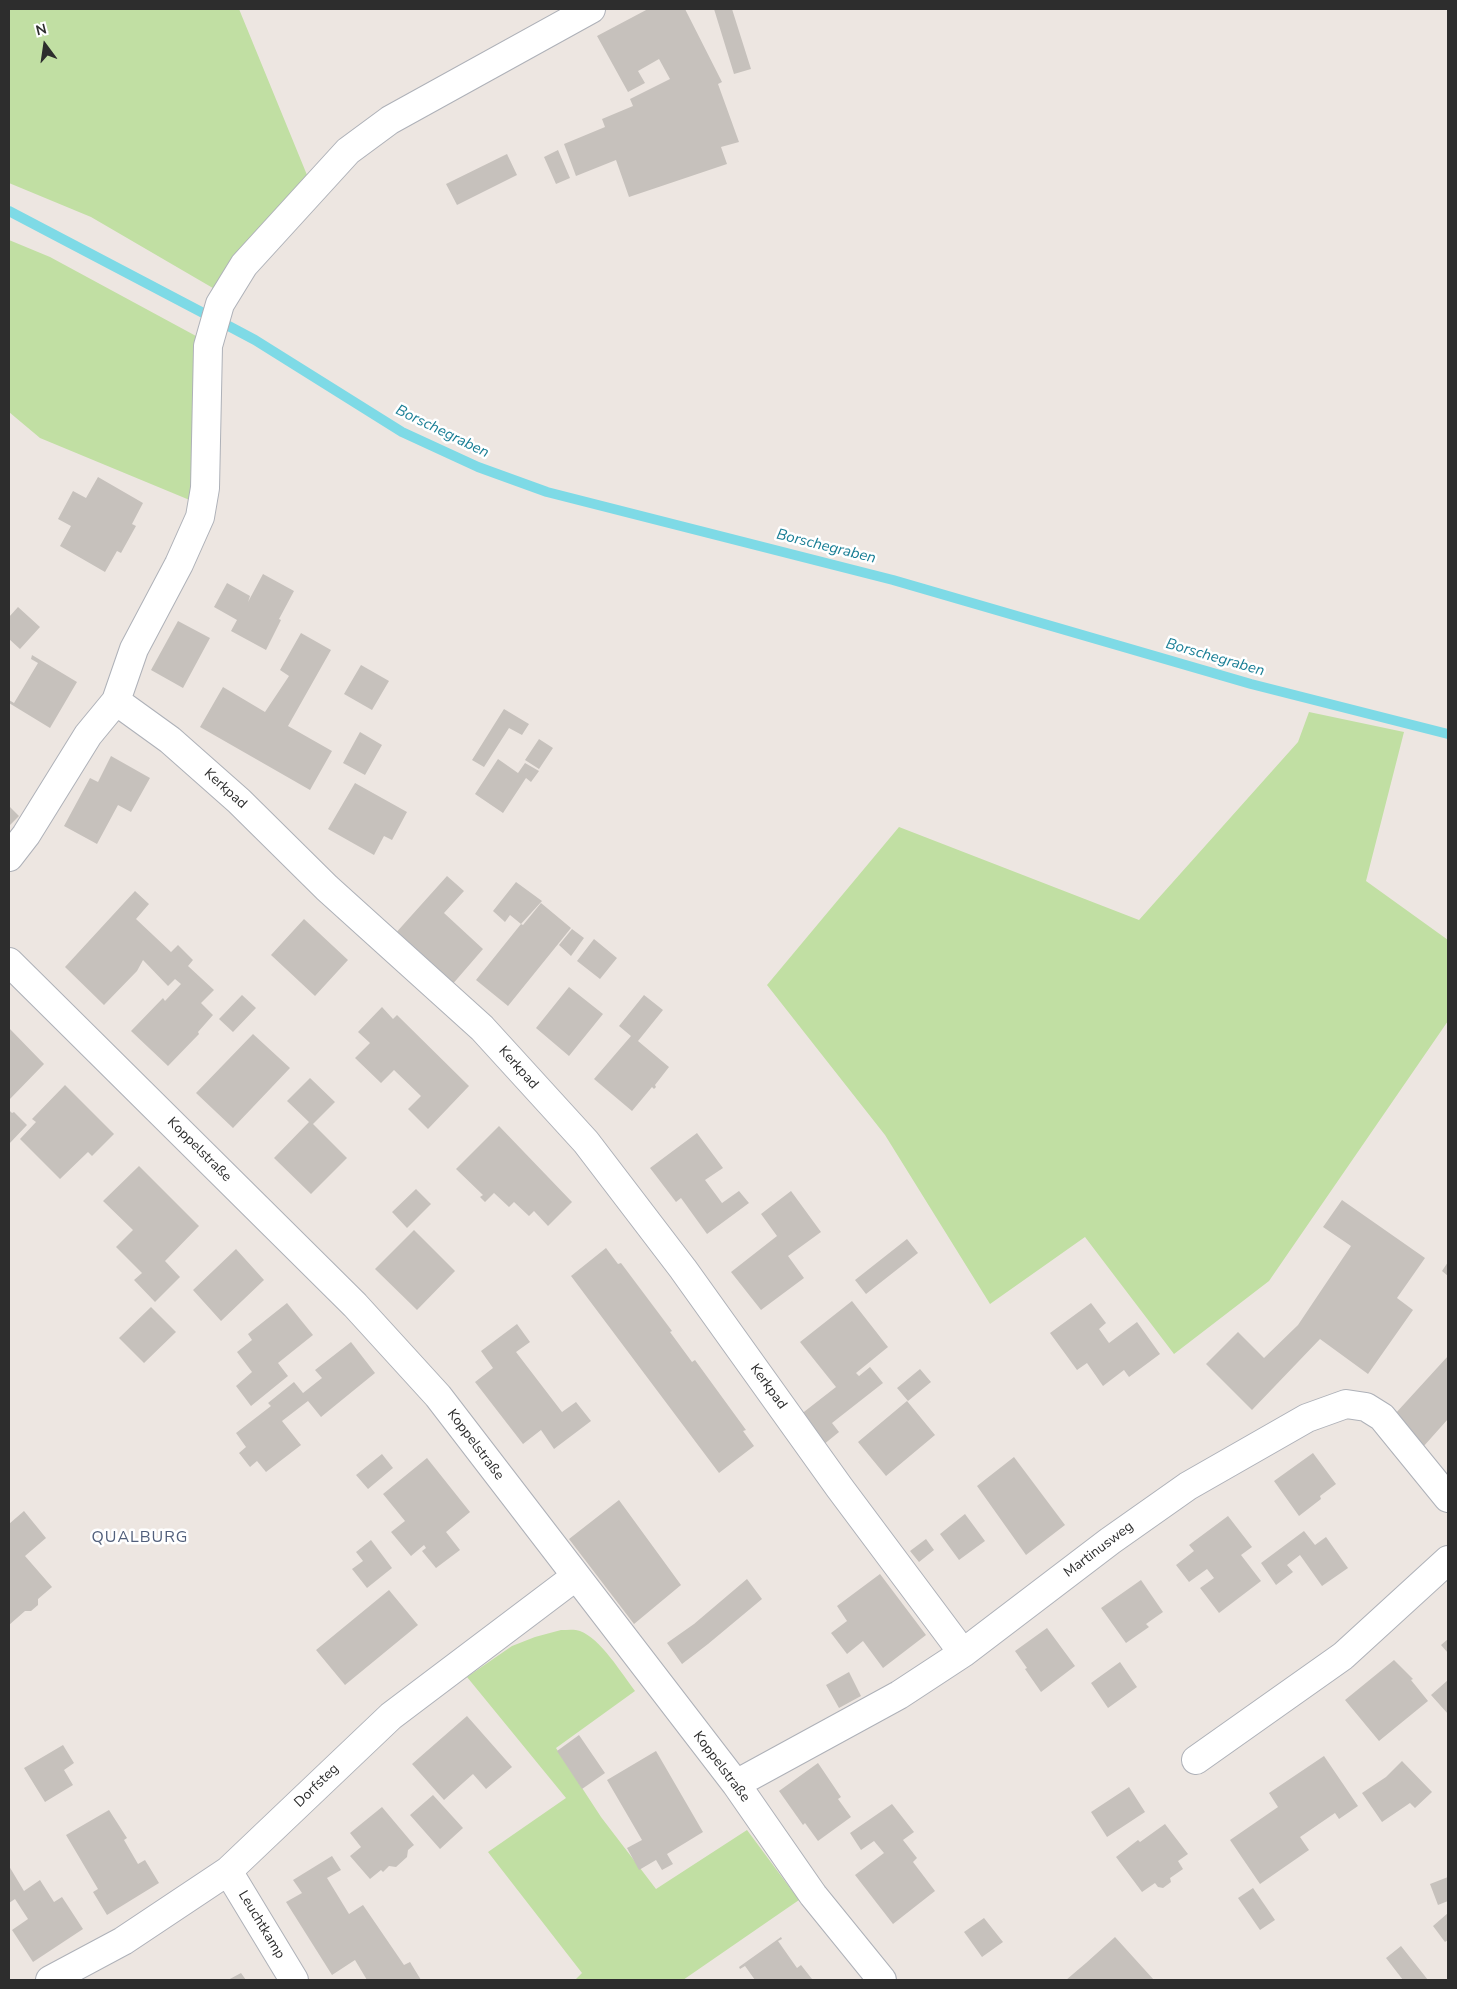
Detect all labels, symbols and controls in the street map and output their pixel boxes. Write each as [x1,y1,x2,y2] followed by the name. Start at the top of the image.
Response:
[34,19,49,40] text: N
[20,20,70,70] north arrow
[392,402,492,462] water label: Borschegraben
[774,526,878,568] water label: Borschegraben
[1164,635,1266,681] water label: Borschegraben
[200,765,250,813] street label: Kerkpad
[494,1043,542,1093] street label: Kerkpad
[163,1114,235,1186] street label: Koppelstraße
[746,1361,790,1413] street label: Kerkpad
[443,1406,507,1484] street label: Koppelstraße
[1061,1518,1137,1582] street label: Martinusweg
[91,1528,189,1548] district label: QUALBURG
[689,1728,753,1806] street label: Koppelstraße
[291,1761,343,1811] street label: Dorfsteg
[234,1888,288,1962] street label: Leuchtkamp

